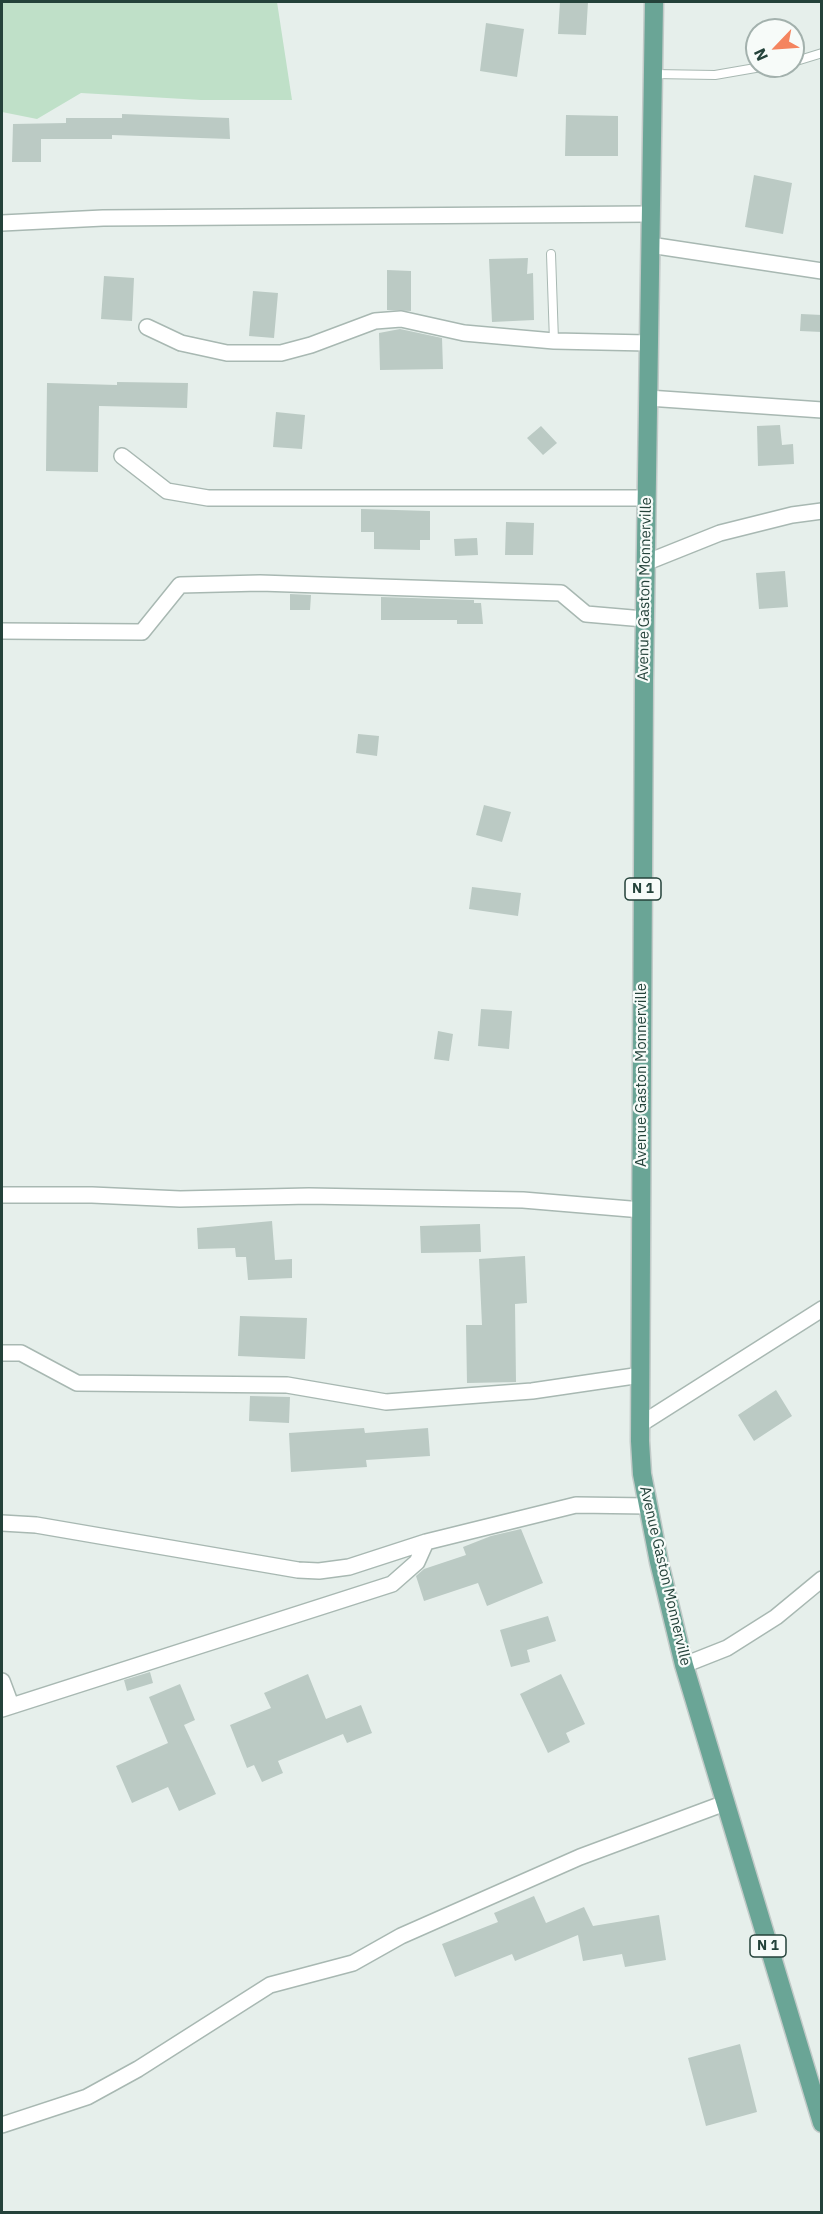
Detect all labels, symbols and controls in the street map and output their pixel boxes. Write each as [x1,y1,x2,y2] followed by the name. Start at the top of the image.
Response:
[745,18,805,78] north arrow
[749,45,772,64] text: N
[634,497,656,681] street label: Avenue Gaston Monnerville
[625,878,661,900] road number: N 1
[633,983,651,1167] street label: Avenue Gaston Monnerville
[636,1484,694,1668] street label: Avenue Gaston Monnerville
[750,1935,786,1957] road number: N 1

